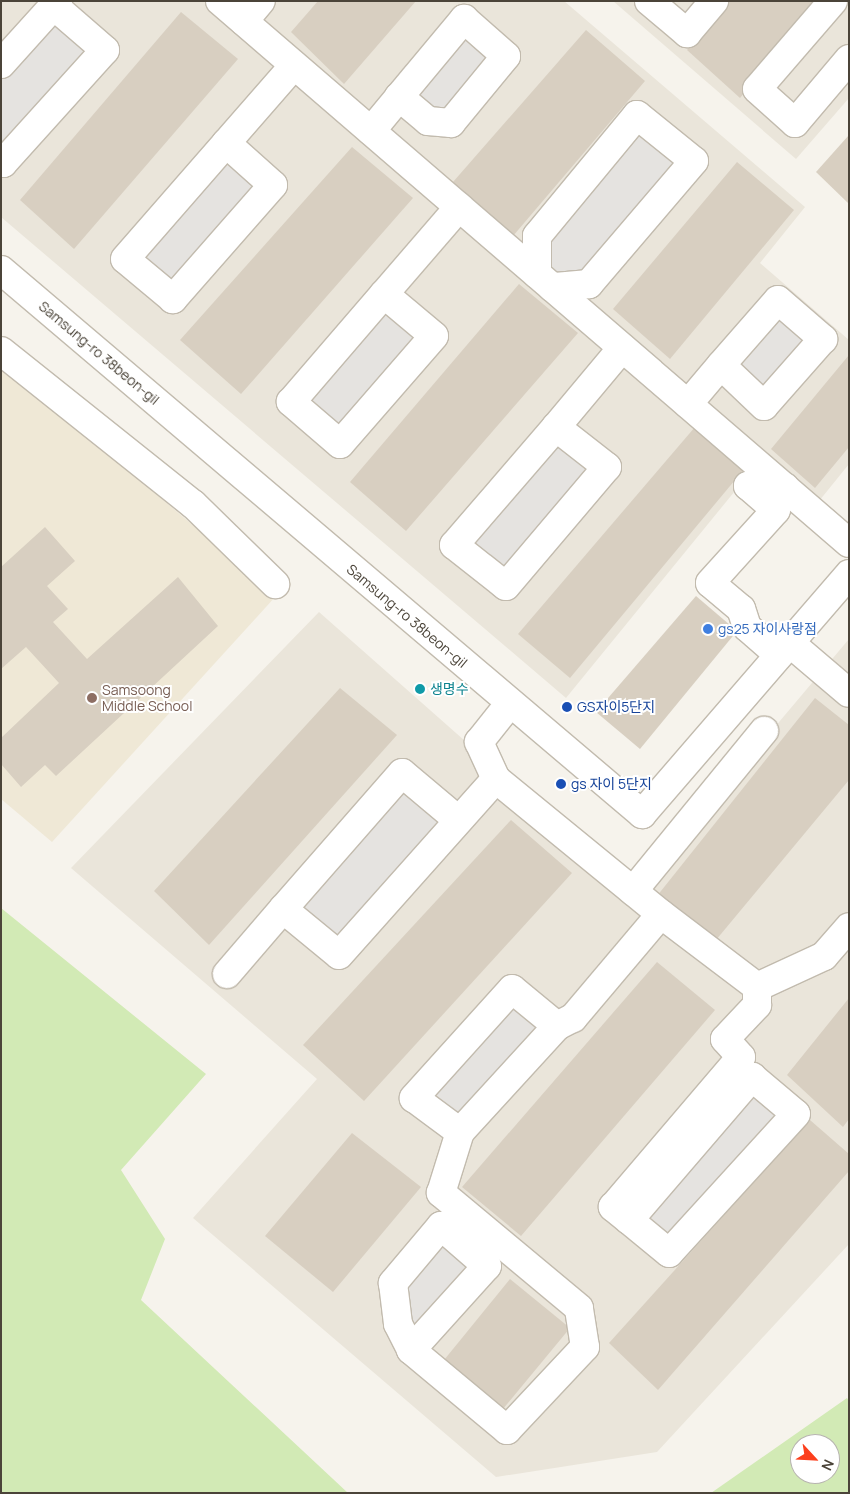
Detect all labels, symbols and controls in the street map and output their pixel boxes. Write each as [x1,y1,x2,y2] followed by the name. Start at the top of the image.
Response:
[35,298,163,408] street label: Samsung-ro 38beon-gil
[343,561,471,671] street label: Samsung-ro 38beon-gil
[718,621,817,637] place label: gs25 자이사랑점
[702,623,714,635] marker: gs25 자이사랑점
[430,681,469,697] place label: 생명수
[102,682,192,714] place label: Samsoong Middle School
[414,683,426,695] marker: 생명수
[86,692,98,704] marker: Samsoong Middle School
[577,699,655,715] place label: GS자이5단지
[561,701,573,713] marker: GS자이5단지
[571,776,652,792] place label: gs 자이 5단지
[555,778,567,790] marker: gs 자이 5단지
[790,1434,840,1484] north arrow
[817,1457,839,1474] text: N

